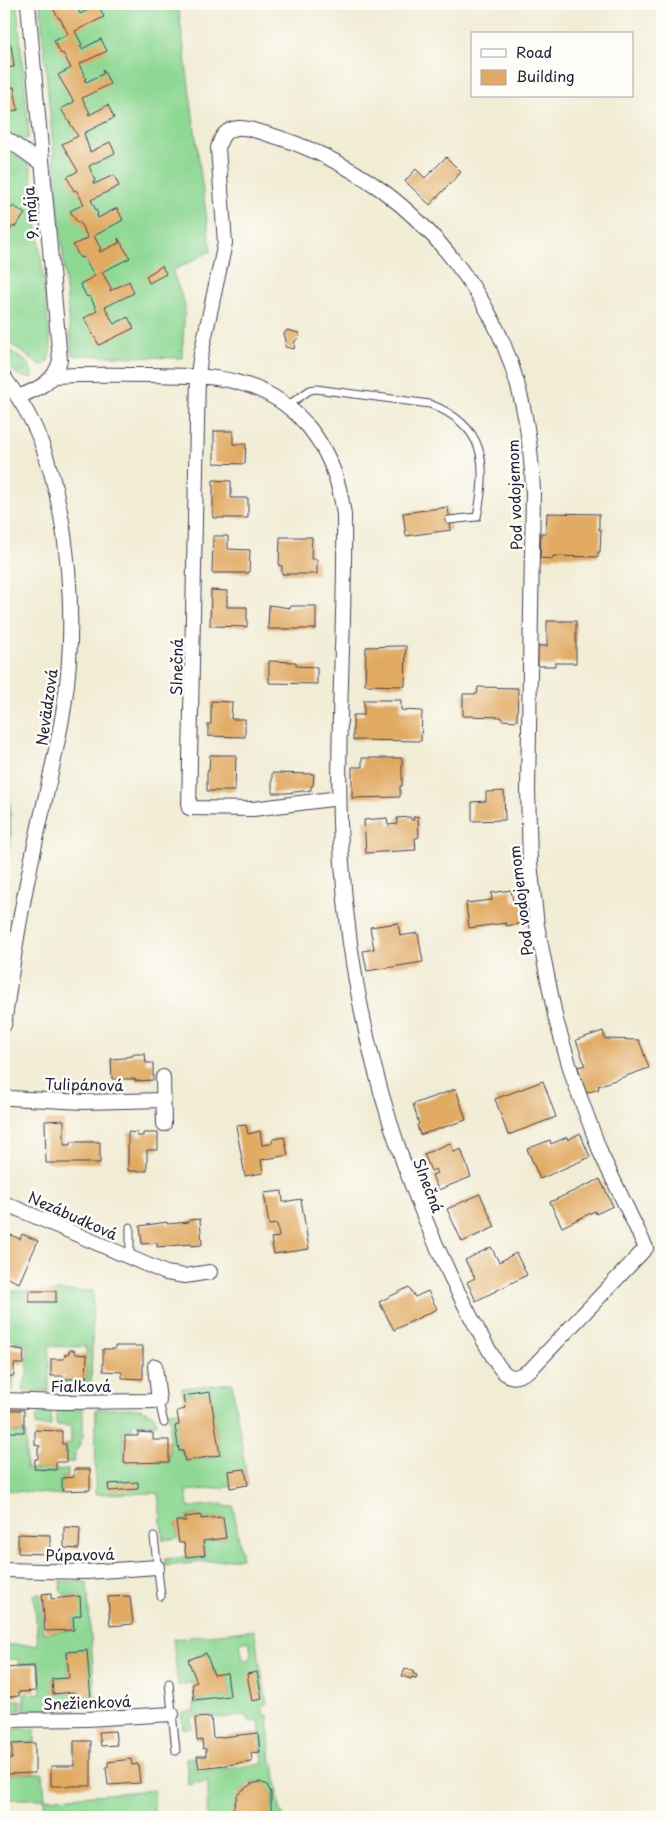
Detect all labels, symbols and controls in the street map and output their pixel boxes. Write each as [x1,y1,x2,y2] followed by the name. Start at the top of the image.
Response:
[471,32,634,98] legend
[516,40,552,63] text: Road
[516,64,575,87] text: Building
[16,185,44,240] street label: 9. mája
[501,439,527,551] street label: Pod vodojemom
[164,638,188,696] street label: Slnečná
[29,666,63,747] street label: Nevädzová
[502,844,538,958] street label: Pod vodojemom
[44,1072,124,1096] street label: Tulipánová
[408,1154,450,1216] street label: Slnečná
[25,1185,122,1245] street label: Nezábudková
[51,1374,112,1397] street label: Fialková
[45,1542,115,1566] street label: Púpavová
[43,1689,132,1715] street label: Snežienková

